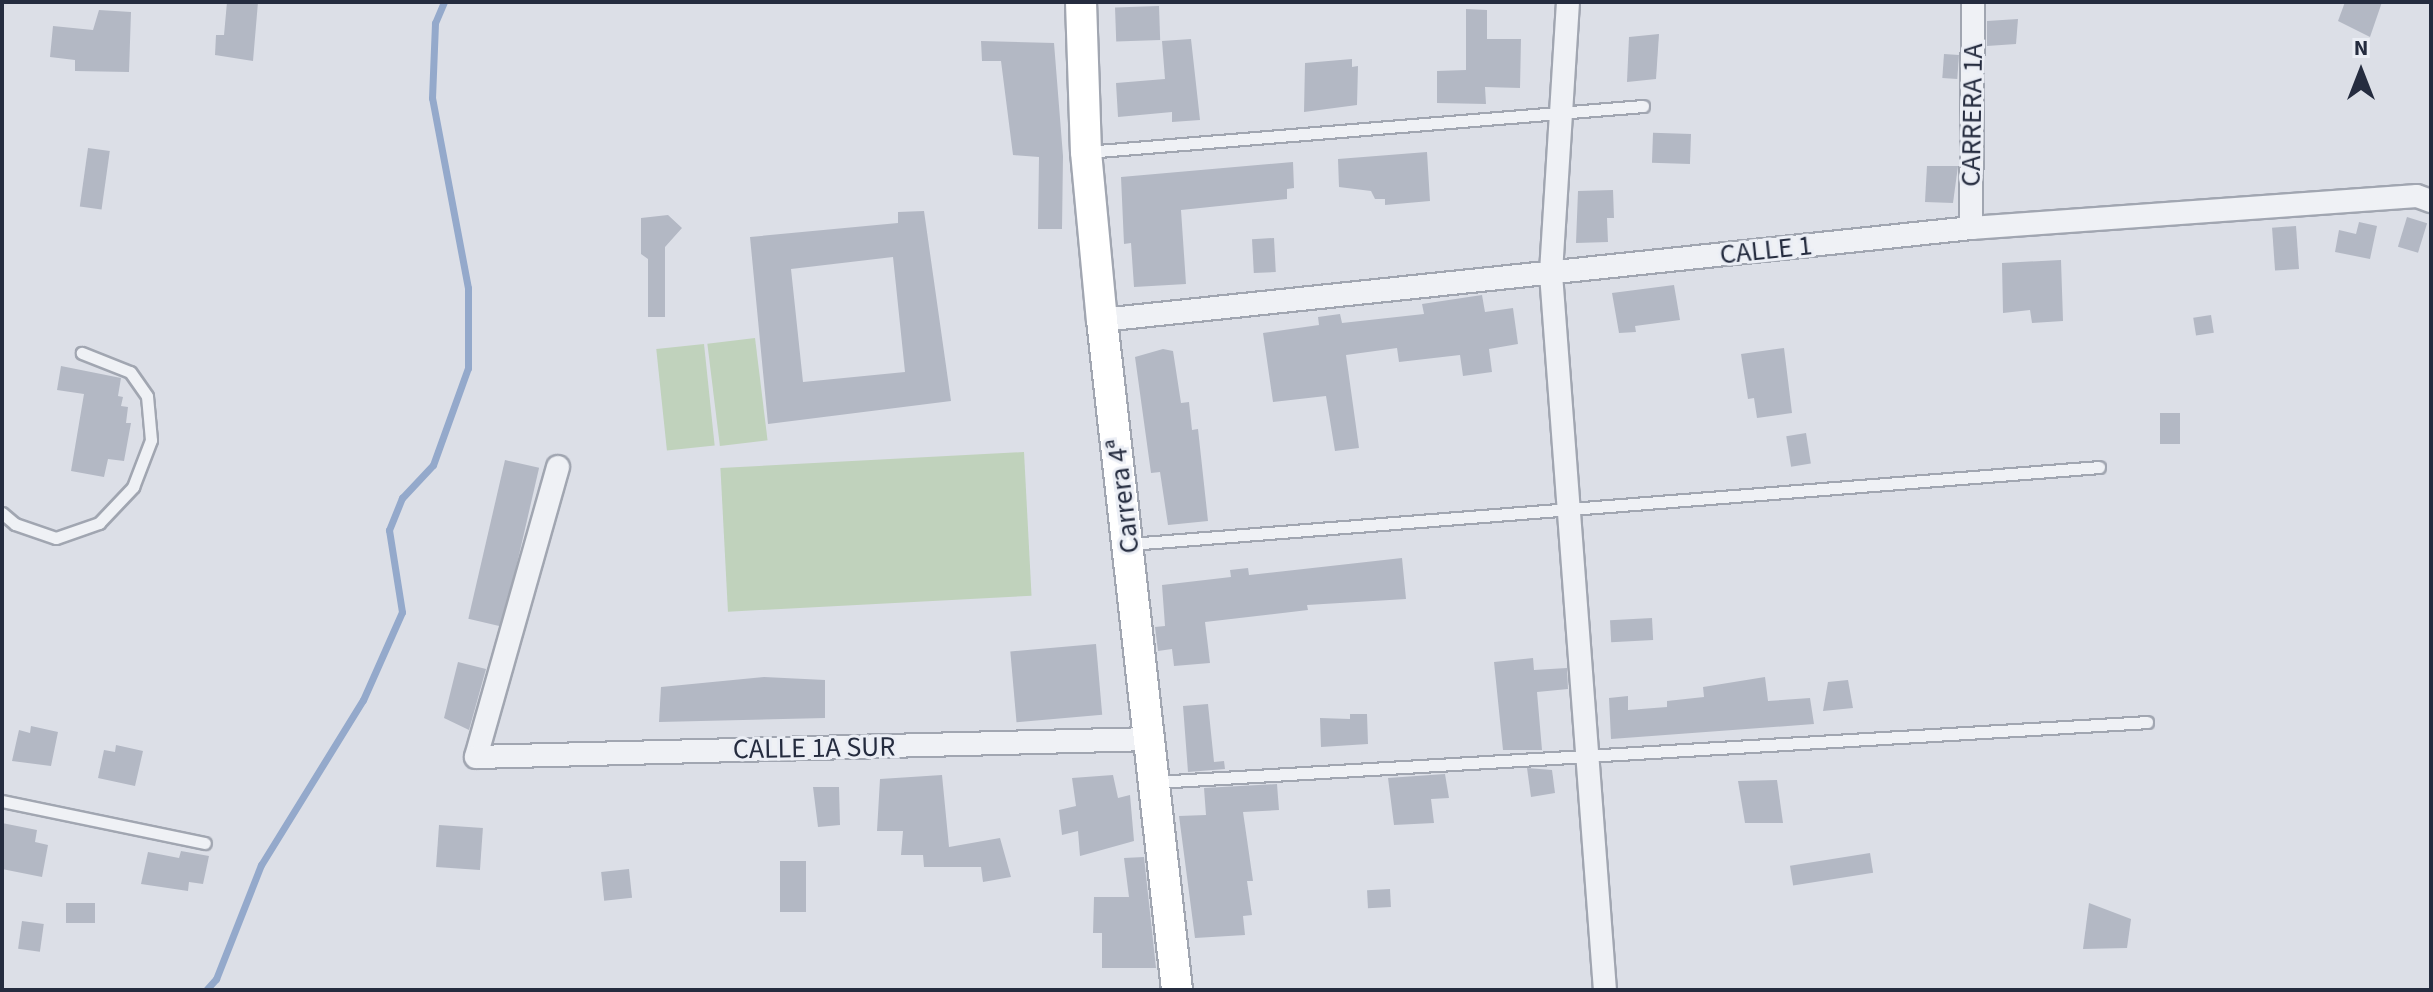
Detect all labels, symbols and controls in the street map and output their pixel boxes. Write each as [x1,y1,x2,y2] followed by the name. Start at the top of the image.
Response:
[2321,32,2401,112] north arrow
[2354,32,2368,64] text: N
[1954,43,1990,187] street label: CARRERA 1A
[1718,228,1814,272] street label: CALLE 1
[1099,437,1147,555] street label: Carrera 4ª
[733,730,895,766] street label: CALLE 1A SUR

